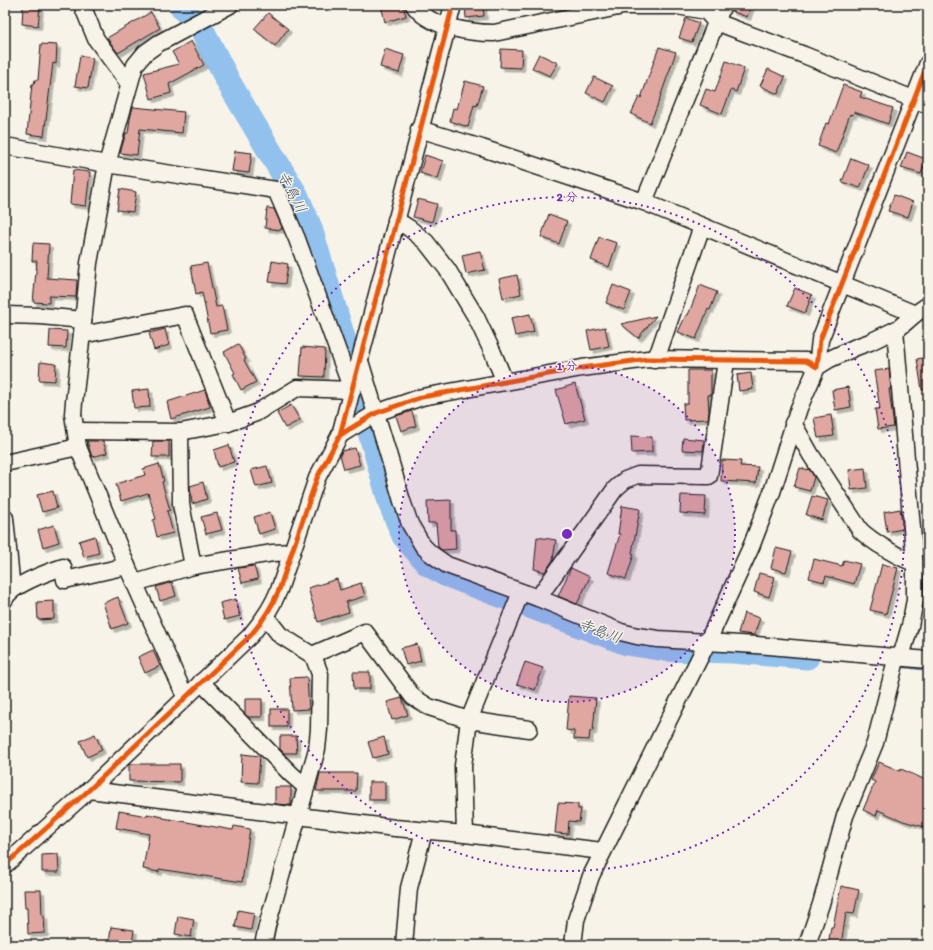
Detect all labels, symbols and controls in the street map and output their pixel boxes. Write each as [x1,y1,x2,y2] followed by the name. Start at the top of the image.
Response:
[273,168,311,216] water label: 寺島川
[556,190,578,204] text: 2 分
[557,359,577,373] text: 1 分
[560,527,574,541] centre of rings
[576,615,624,647] water label: 寺島川

